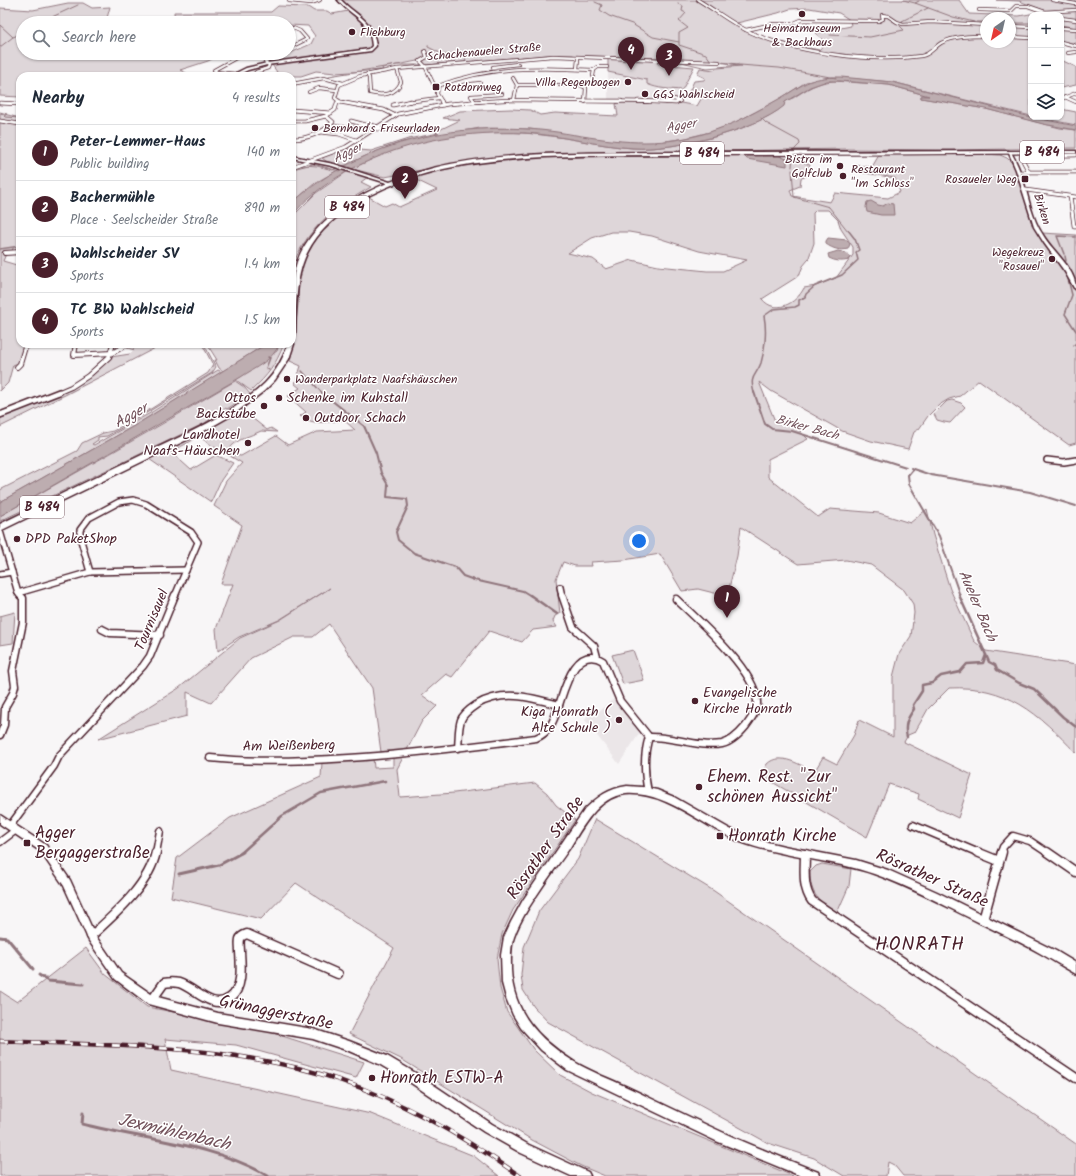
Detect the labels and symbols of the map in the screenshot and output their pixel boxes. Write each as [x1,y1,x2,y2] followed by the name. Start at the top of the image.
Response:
[797,9,807,19] marker: Heimatmuseum & Backhaus
[980,12,1016,48] north arrow
[763,19,841,52] place label: Heimatmuseum & Backhaus
[360,23,406,42] place label: Fliehburg
[347,27,357,37] marker: Fliehburg
[618,37,644,70] pin: 4
[426,38,542,66] street label: Schachenaueler Straße
[656,43,682,76] pin: 3
[535,73,620,92] place label: Villa Regenbogen
[623,77,633,87] marker: Villa Regenbogen
[444,78,502,97] place label: Rotdornweg
[431,82,441,92] marker: Rotdornweg
[653,85,735,104] place label: GGS Wahlscheid
[640,89,650,99] marker: GGS Wahlscheid
[664,113,700,139] water label: Agger
[323,119,440,138] place label: Bernhard's Friseurladen
[310,123,320,133] marker: Bernhard's Friseurladen
[330,136,369,169] water label: Agger
[1020,141,1064,163] road number: B 484
[680,142,724,164] road number: B 484
[785,150,833,183] place label: Bistro im Golfclub
[851,160,914,193] place label: Restaurant "Im Schloss"
[835,161,845,171] marker: Bistro im Golfclub
[392,166,418,199] pin: 2
[945,170,1017,189] place label: Rosaueler Weg
[838,171,848,181] marker: Restaurant "Im Schloss"
[1020,174,1030,184] marker: Rosaueler Weg
[1028,191,1056,227] street label: Birken
[325,196,369,218] road number: B 484
[992,243,1044,276] place label: Wegekreuz "Rosauel"
[1047,254,1057,264] marker: Wegekreuz "Rosauel"
[295,370,457,389] place label: Wanderparkplatz Naafshäuschen
[282,374,292,384] marker: Wanderparkplatz Naafshäuschen
[196,387,257,425] place label: Ottos Backstube
[287,387,408,409] place label: Schenke im Kuhstall
[274,393,284,403] marker: Schenke im Kuhstall
[110,396,155,435] water label: Agger
[259,401,269,411] marker: Ottos Backstube
[314,407,406,429] place label: Outdoor Schach
[773,410,842,447] water label: Birker Bach
[301,413,311,423] marker: Outdoor Schach
[144,424,241,462] place label: Landhotel Naafs-Häuschen
[243,438,253,448] marker: Landhotel Naafs-Häuschen
[20,496,64,518] road number: B 484
[25,528,117,550] place label: DPD PaketShop
[629,531,649,551] your location
[12,534,22,544] marker: DPD PaketShop
[951,566,1004,647] water label: Aueler Bach
[129,585,175,654] street label: Tournisauel
[714,585,740,618] pin: 1
[703,682,792,720] place label: Evangelische Kirche Honrath
[690,696,700,706] marker: Evangelische Kirche Honrath
[521,701,612,739] place label: Kiga Honrath ( Alte Schule )
[614,715,624,725] marker: Kiga Honrath ( Alte Schule )
[242,734,336,758] street label: Am Weißenberg
[707,764,837,811] place label: Ehem. Rest. "Zur schönen Aussicht"
[694,782,704,792] marker: Ehem. Rest. "Zur schönen Aussicht"
[500,790,592,905] street label: Rösrather Straße
[35,820,150,867] place label: Agger Bergaggerstraße
[728,823,837,850] place label: Honrath Kirche
[715,831,725,841] marker: Honrath Kirche
[22,838,32,848] marker: Agger Bergaggerstraße
[871,842,993,916] street label: Rösrather Straße
[875,930,965,960] district label: HONRATH
[217,988,336,1038] street label: Grünaggerstraße
[380,1065,504,1092] place label: Honrath ESTW-A
[367,1073,377,1083] marker: Honrath ESTW-A
[115,1106,234,1160] water label: Jexmühlenbach

